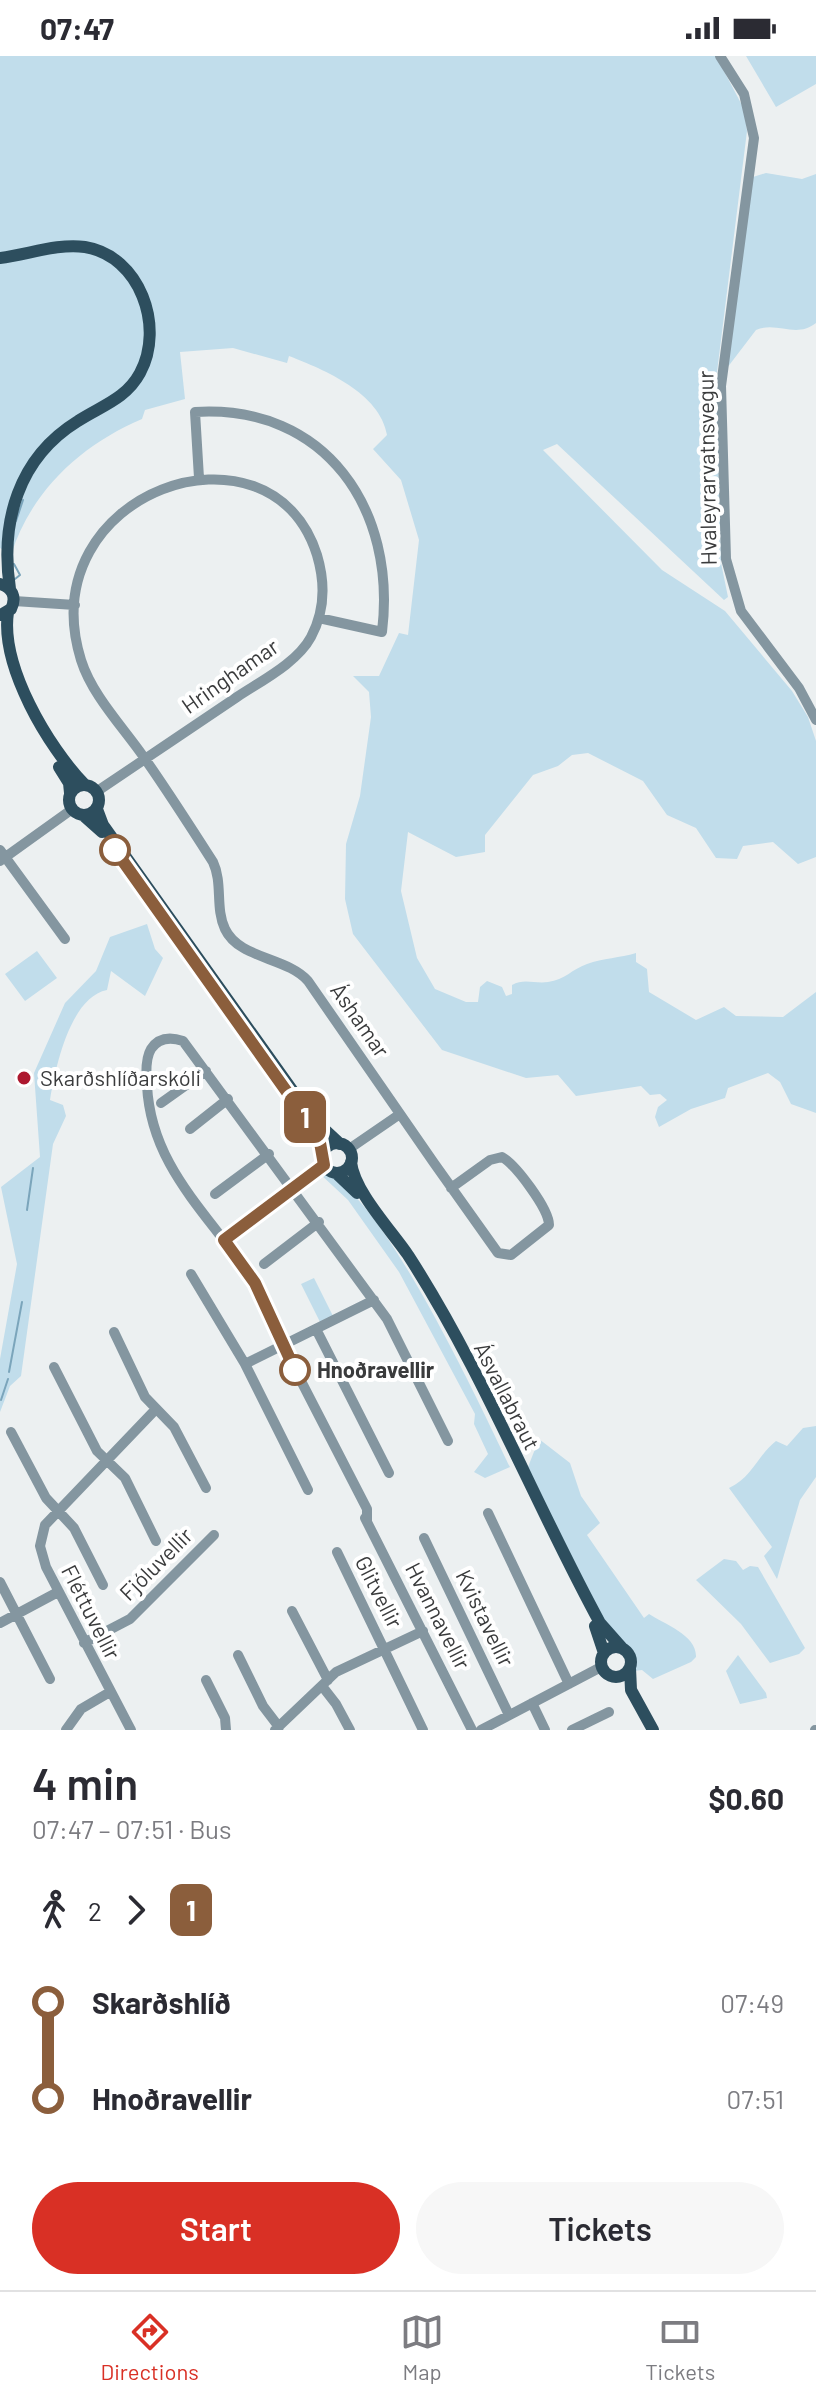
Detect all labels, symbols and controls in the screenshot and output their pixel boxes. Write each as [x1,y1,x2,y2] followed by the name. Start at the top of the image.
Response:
[40,10,114,46] text: 07:47
[691,370,721,566] street label: Hvaleyrarvatnsvegur
[176,632,283,718] street label: Hringhamar
[100,835,130,865] unlabelled marker
[326,977,396,1061] street label: Áshamar
[40,1064,201,1090] place label: Skarðshlíðarskóli
[15,1069,33,1087] marker: Skarðshlíðarskóli
[279,1091,331,1143] line badge: 1
[300,1100,310,1134] text: 1
[470,1337,546,1454] street label: Ásvallabraut
[280,1355,310,1385] marker: Hnoðravellir
[317,1356,435,1382] place label: Hnoðravellir
[114,1522,197,1605] street label: Fjóluvellir
[351,1551,409,1632] street label: Glitvellir
[401,1558,477,1673] street label: Hvannavellir
[57,1560,127,1663] street label: Fléttuvellir
[451,1565,520,1670] street label: Kvistavellir
[32,1756,138,1809] text: 4 min
[708,1780,784,1816] text: $0.60
[32,1813,232,1844] text: 07:47 – 07:51 · Bus
[32,1888,76,1932] icon: walk
[114,1888,158,1932] icon: forward
[186,1893,196,1927] text: 1
[88,1895,102,1926] text: 2
[92,1984,231,2020] text: Skarðshlíð
[720,1987,784,2018] text: 07:49
[92,2080,252,2116] text: Hnoðravellir
[726,2083,784,2114] text: 07:51
[32,2182,400,2274] button: Start
[416,2182,784,2274] button: Tickets
[101,2310,199,2384] tab: Directions
[400,2310,444,2384] tab: Map
[645,2310,715,2384] tab: Tickets

